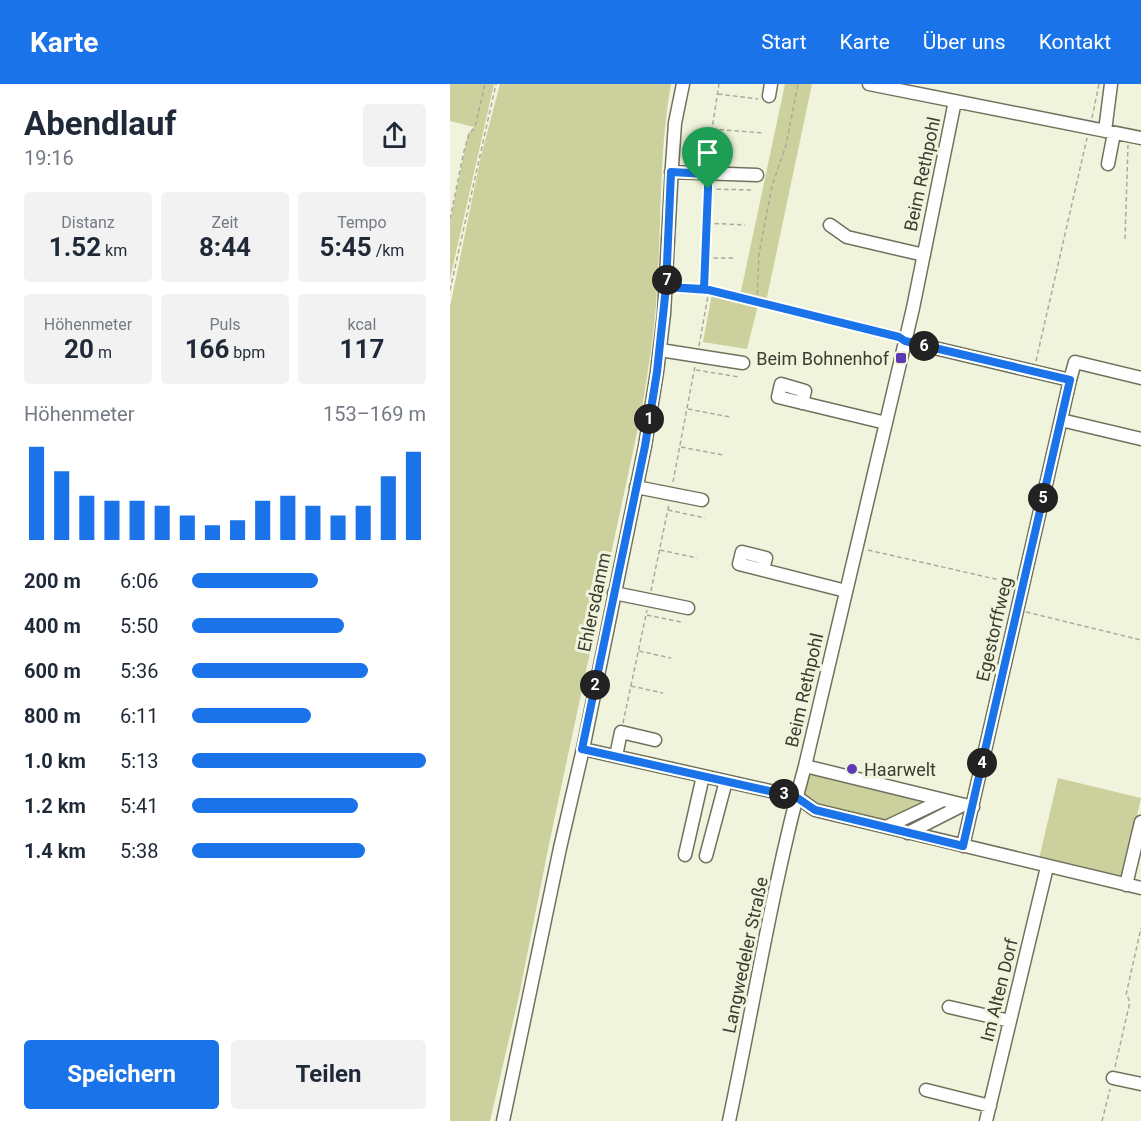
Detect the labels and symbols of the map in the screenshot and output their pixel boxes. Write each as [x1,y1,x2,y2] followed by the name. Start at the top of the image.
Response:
[900,115,944,233] street label: Beim Rethpohl
[682,127,733,189] pin
[652,265,682,295] pin: 7
[909,331,939,361] pin: 6
[756,348,890,369] place label: Beim Bohnenhof
[894,351,908,365] marker: Beim Bohnenhof
[634,404,664,434] pin: 1
[1028,483,1058,513] pin: 5
[573,550,615,654] street label: Ehlersdamm
[972,575,1016,683] street label: Egestorffweg
[781,631,827,749] street label: Beim Rethpohl
[580,670,610,700] pin: 2
[967,748,997,778] pin: 4
[864,759,936,780] place label: Haarwelt
[845,762,859,776] marker: Haarwelt
[769,779,799,809] pin: 3
[718,875,772,1035] street label: Langwedeler Straße
[976,935,1022,1044] street label: Im Alten Dorf

